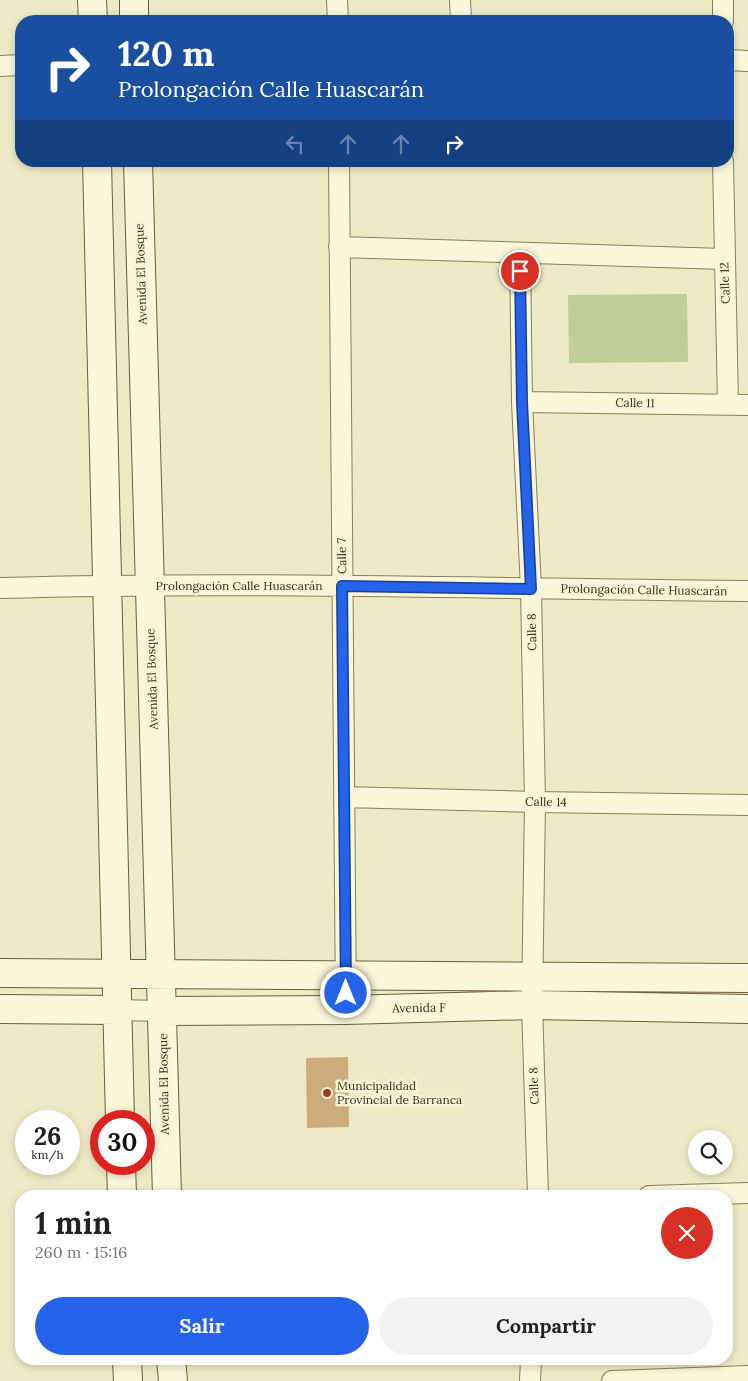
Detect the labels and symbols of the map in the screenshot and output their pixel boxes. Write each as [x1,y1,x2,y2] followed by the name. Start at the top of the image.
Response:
[131,223,150,326] street label: Avenida El Bosque
[499,250,541,292] pin
[716,262,733,304] street label: Calle 12
[615,395,655,410] street label: Calle 11
[334,537,349,574] street label: Calle 7
[156,578,322,593] street label: Prolongación Calle Huascarán
[560,581,728,598] street label: Prolongación Calle Huascarán
[524,613,539,651] street label: Calle 8
[142,628,161,731] street label: Avenida El Bosque
[525,794,567,809] street label: Calle 14
[319,966,371,1018] position arrow
[391,1000,446,1015] street label: Avenida F
[155,1033,172,1136] street label: Avenida El Bosque
[525,1067,542,1105] street label: Calle 8
[337,1078,462,1107] place label: Municipalidad Provincial de Barranca
[321,1087,333,1099] marker: Municipalidad Provincial de Barranca
[90,1110,155,1175] speed limit sign: 30

